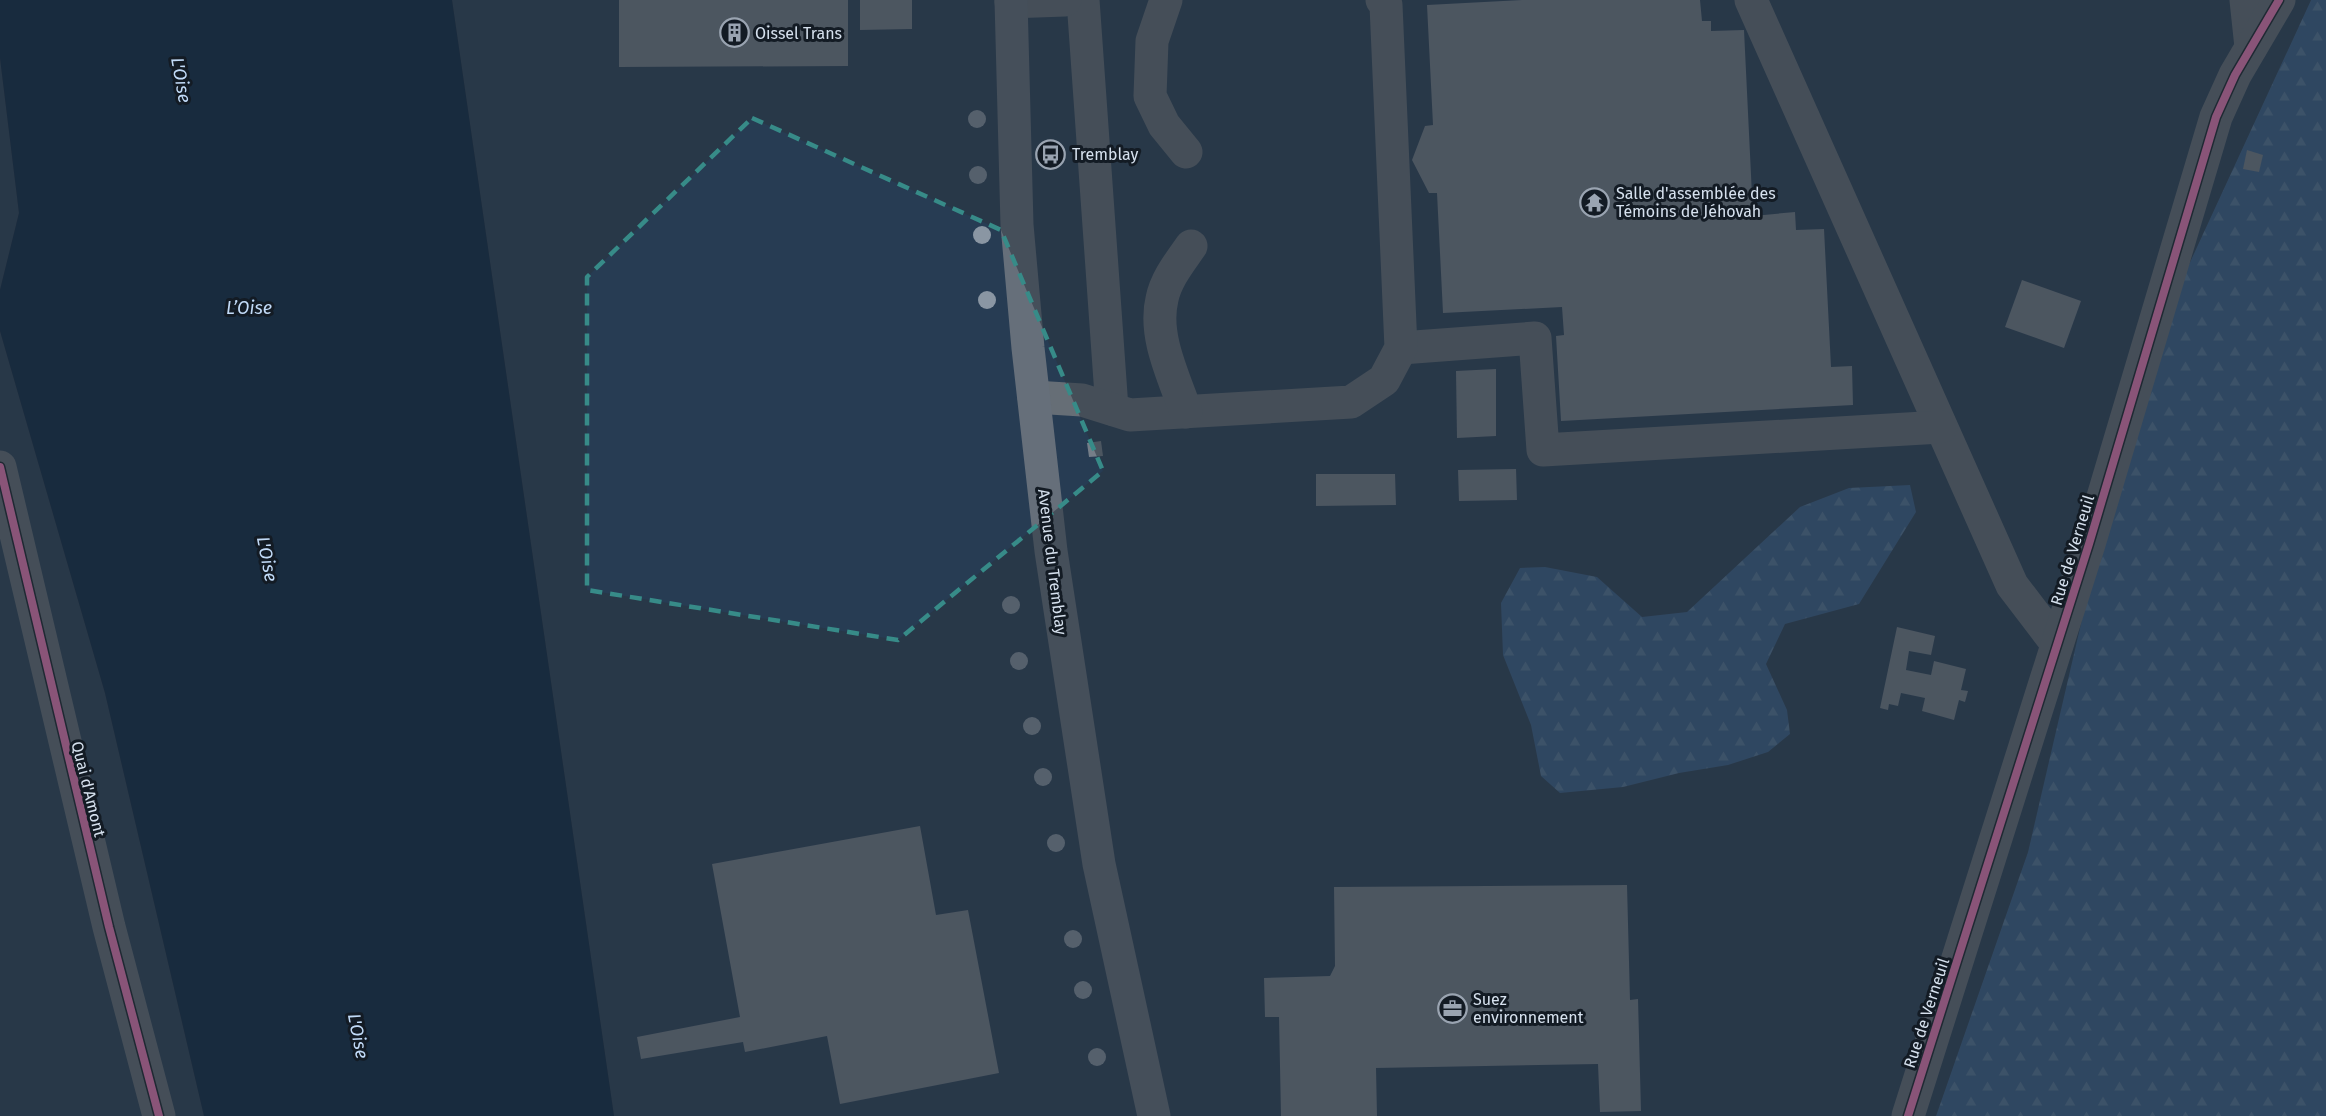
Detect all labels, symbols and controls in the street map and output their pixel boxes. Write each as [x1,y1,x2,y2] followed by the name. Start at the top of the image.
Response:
[718,17,750,49] building icon: Oissel Trans
[755,24,842,43] place label: Oissel Trans
[166,56,196,104] water label: L'Oise
[1035,138,1067,170] bus stop icon: Tremblay
[1072,145,1138,164] place label: Tremblay
[1616,184,1776,221] place label: Salle d'assemblée des Témoins de Jéhovah
[1579,186,1611,218] temple icon: Salle d'assemblée des Témoins de Jéhovah
[226,297,272,319] water label: L’Oise
[1034,488,1071,636] street label: Avenue du Tremblay
[2047,492,2098,608] street label: Rue de Verneuil
[252,534,282,584] water label: L'Oise
[67,739,110,839] street label: Quai d'Amont
[1900,955,1953,1071] street label: Rue de Verneuil
[1473,990,1584,1027] place label: Suez environnement
[1436,992,1468,1024] office icon: Suez environnement
[343,1011,373,1061] water label: L'Oise

